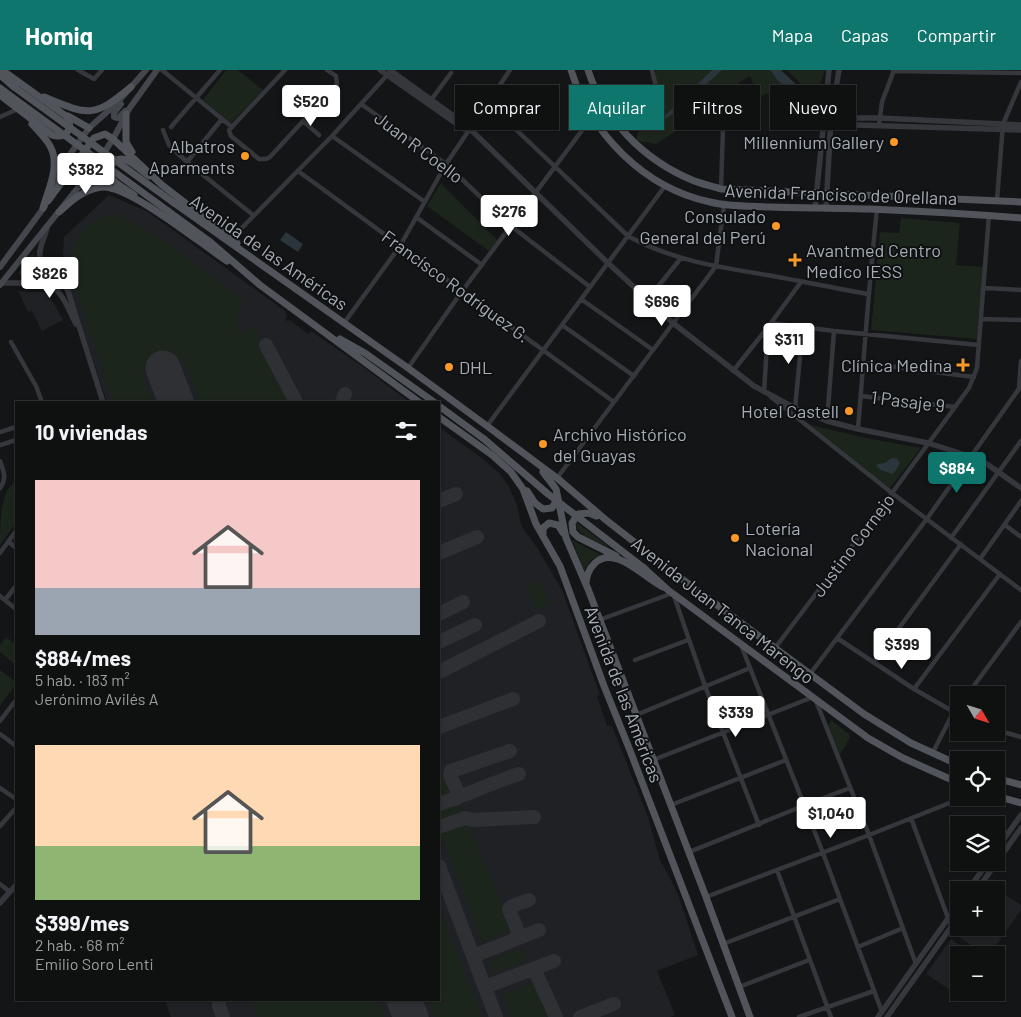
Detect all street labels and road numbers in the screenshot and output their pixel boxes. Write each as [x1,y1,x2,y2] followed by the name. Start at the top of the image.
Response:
[370,106,468,188] street label: Juan R Coello
[724,179,958,209] street label: Avenida Francisco de Orellana
[186,189,352,315] street label: Avenida de las Américas
[378,225,534,347] street label: Francísco Rodríguez G.
[870,386,946,416] street label: 1 Pasaje 9
[807,489,899,601] street label: Justino Cornejo
[627,532,819,688] street label: Avenida Juan Tanca Marengo
[580,603,668,785] street label: Avenida de las Américas

